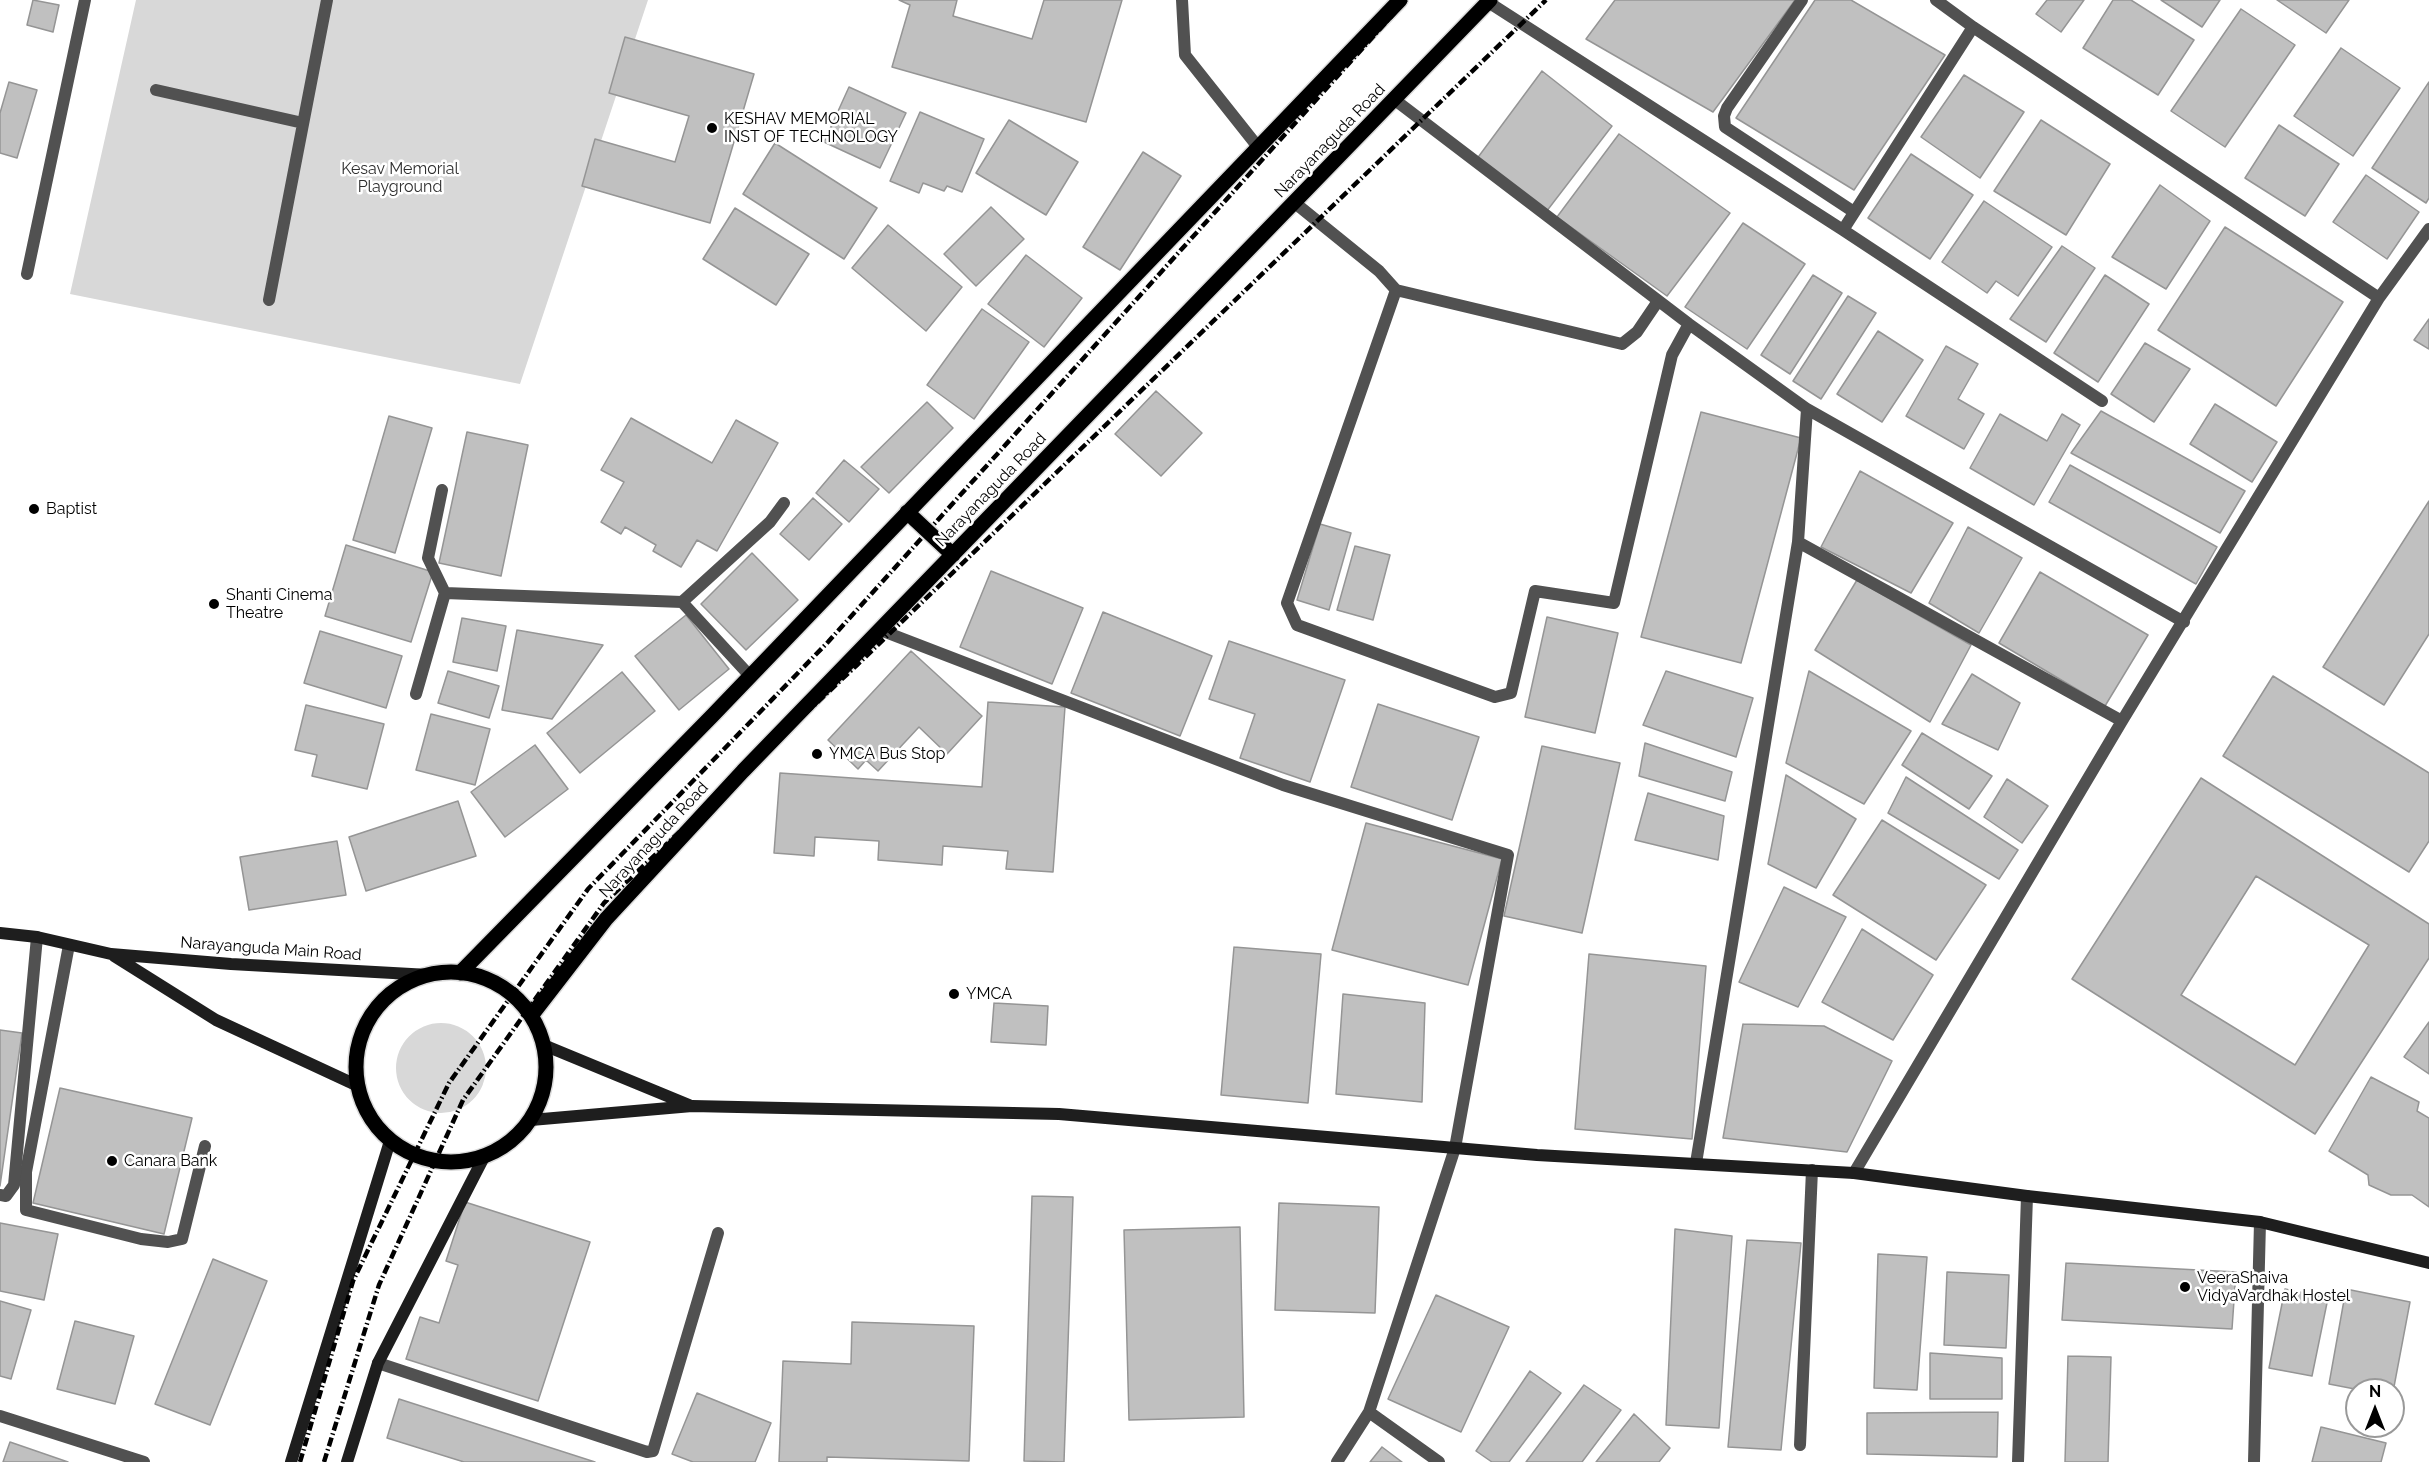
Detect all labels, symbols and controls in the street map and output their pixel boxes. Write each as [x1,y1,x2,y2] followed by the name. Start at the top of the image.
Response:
[1271,80,1389,202] street label: Narayanaguda Road
[724,109,898,147] place label: KESHAV MEMORIAL INST OF TECHNOLOGY
[705,121,719,135] marker: KESHAV MEMORIAL INST OF TECHNOLOGY
[341,159,459,197] park label: Kesav Memorial Playground
[932,429,1050,551] street label: Narayanaguda Road
[46,499,97,519] place label: Baptist
[27,502,41,516] marker: Baptist
[226,585,333,623] place label: Shanti Cinema Theatre
[207,597,221,611] marker: Shanti Cinema Theatre
[829,744,945,764] place label: YMCA Bus Stop
[810,747,824,761] marker: YMCA Bus Stop
[596,778,712,902] street label: Narayanaguda Road
[180,933,362,965] street label: Narayanguda Main Road
[966,984,1012,1004] place label: YMCA
[947,987,961,1001] marker: YMCA
[124,1151,217,1171] place label: Canara Bank
[105,1154,119,1168] marker: Canara Bank
[2197,1268,2350,1306] place label: VeeraShaiva VidyaVardhak Hostel
[2178,1280,2192,1294] marker: VeeraShaiva VidyaVardhak Hostel
[2345,1378,2405,1438] north arrow
[2369,1382,2381,1401] text: N

